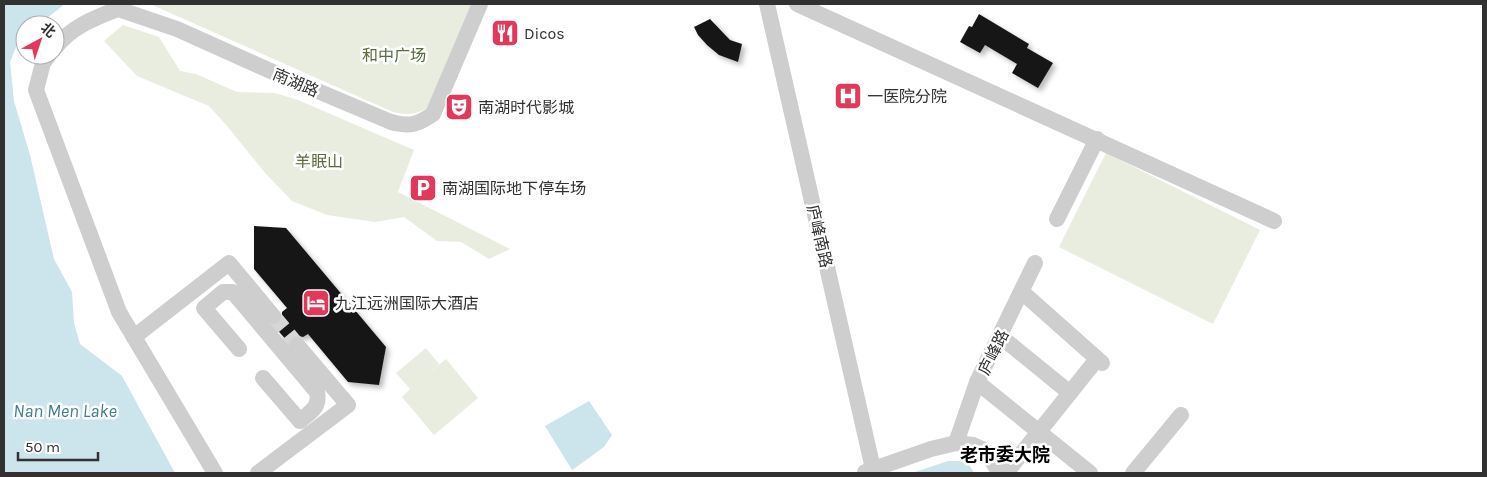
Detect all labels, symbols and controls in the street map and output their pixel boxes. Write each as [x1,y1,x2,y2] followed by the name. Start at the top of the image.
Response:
[15,15,65,65] north arrow
[490,18,520,48] restaurant icon: Dicos
[37,19,59,41] text: 北
[524,24,565,43] place label: Dicos
[362,46,426,65] park label: 和中广场
[270,64,322,101] street label: 南湖路
[833,81,863,111] hospital icon: 一医院分院
[867,87,947,106] place label: 一医院分院
[444,92,474,122] theatre icon: 南湖时代影城
[478,98,574,117] place label: 南湖时代影城
[295,152,343,171] park label: 羊眠山
[408,173,438,203] parking icon: 南湖国际地下停车场
[442,179,586,198] place label: 南湖国际地下停车场
[803,203,836,269] street label: 庐峰南路
[301,288,331,318] hotel icon: 九江远洲国际大酒店
[335,294,479,313] place label: 九江远洲国际大酒店
[974,326,1013,378] street label: 庐峰路
[13,400,117,422] water label: Nan Men Lake
[18,430,98,462] scale bar
[25,438,60,456] text: 50 m
[960,444,1050,466] district label: 老市委大院

